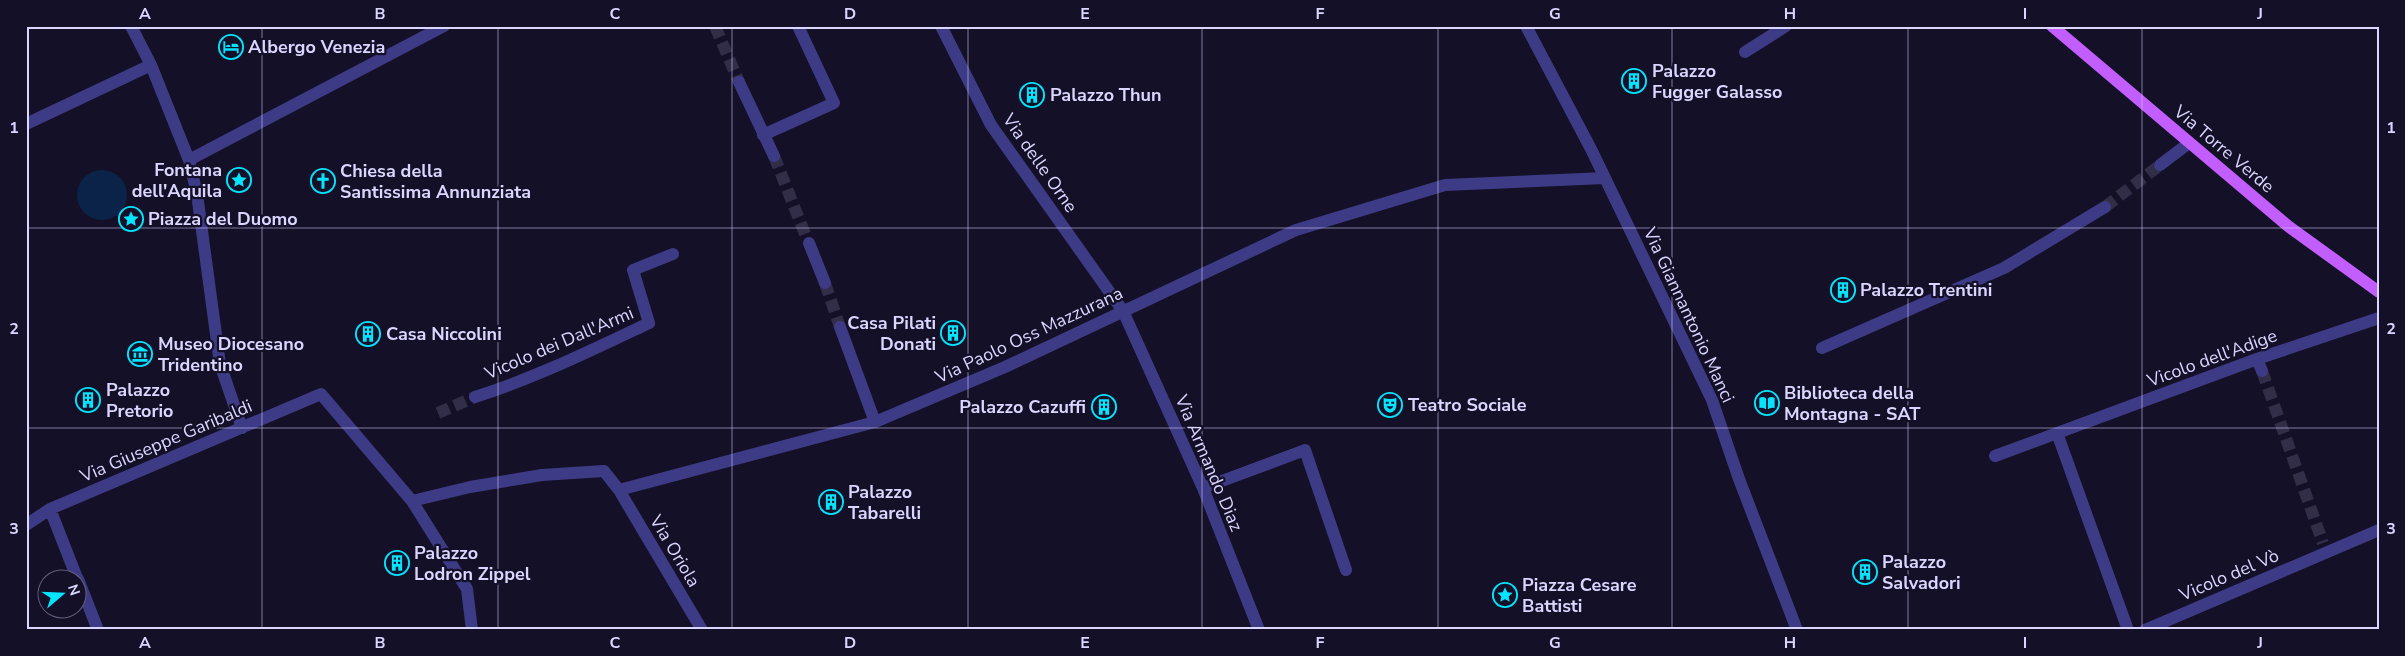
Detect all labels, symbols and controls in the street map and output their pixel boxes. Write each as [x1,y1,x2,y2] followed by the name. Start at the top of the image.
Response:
[139,3,151,25] text: A
[374,3,386,25] text: B
[610,3,621,25] text: C
[844,3,856,25] text: D
[1080,3,1090,25] text: E
[1316,3,1325,25] text: F
[1549,3,1561,25] text: G
[1784,3,1796,25] text: H
[2023,3,2027,25] text: I
[2256,3,2263,25] text: J
[218,34,244,60] hotel icon: Albergo Venezia
[248,35,385,59] place label: Albergo Venezia
[1652,59,1782,104] place label: Palazzo Fugger Galasso
[1621,68,1647,94] building icon: Palazzo Fugger Galasso
[1019,82,1045,108] building icon: Palazzo Thun
[1050,83,1162,107] place label: Palazzo Thun
[2168,99,2279,198] street label: Via Torre Verde
[996,108,1083,217] street label: Via delle Orne
[9,117,19,139] text: 1
[2386,117,2396,139] text: 1
[132,158,222,203] place label: Fontana dell'Aquila
[340,159,531,204] place label: Chiesa della Santissima Annunziata
[226,167,252,193] place icon: Fontana dell'Aquila
[310,168,336,194] church icon: Chiesa della Santissima Annunziata
[118,206,144,232] place icon: Piazza del Duomo
[148,207,298,231] place label: Piazza del Duomo
[1637,223,1740,406] street label: Via Giannantonio Manci
[1830,277,1856,303] building icon: Palazzo Trentini
[1860,278,1992,302] place label: Palazzo Trentini
[930,281,1127,389] street label: Via Paolo Oss Mazzurana
[480,301,637,386] street label: Vicolo dei Dall'Armi
[847,311,936,356] place label: Casa Pilati Donati
[9,318,19,340] text: 2
[2386,318,2396,340] text: 2
[940,320,966,346] building icon: Casa Pilati Donati
[355,321,381,347] building icon: Casa Niccolini
[386,322,502,346] place label: Casa Niccolini
[2143,323,2280,393] street label: Vicolo dell'Adige
[158,332,304,377] place label: Museo Diocesano Tridentino
[127,341,153,367] museum icon: Museo Diocesano Tridentino
[106,378,173,423] place label: Palazzo Pretorio
[1784,381,1921,426] place label: Biblioteca della Montagna - SAT
[75,387,101,413] building icon: Palazzo Pretorio
[1169,390,1249,535] street label: Via Armando Diaz
[1754,390,1780,416] library icon: Biblioteca della Montagna - SAT
[1377,392,1403,418] theatre icon: Teatro Sociale
[1408,393,1527,417] place label: Teatro Sociale
[75,394,256,489] street label: Via Giuseppe Garibaldi
[1091,394,1117,420] building icon: Palazzo Cazuffi
[959,395,1086,419] place label: Palazzo Cazuffi
[848,480,921,525] place label: Palazzo Tabarelli
[818,489,844,515] building icon: Palazzo Tabarelli
[644,510,706,591] street label: Via Oriola
[9,518,19,540] text: 3
[2386,518,2396,540] text: 3
[414,541,531,586] place label: Palazzo Lodron Zippel
[2175,543,2282,607] street label: Vicolo del Vò
[384,550,410,576] building icon: Palazzo Lodron Zippel
[1882,550,1961,595] place label: Palazzo Salvadori
[1852,559,1878,585] building icon: Palazzo Salvadori
[38,568,88,618] north arrow
[1522,573,1637,618] place label: Piazza Cesare Battisti
[63,582,85,598] text: N
[1492,582,1518,608] place icon: Piazza Cesare Battisti
[139,632,151,654] text: A
[374,632,386,654] text: B
[610,632,621,654] text: C
[844,632,856,654] text: D
[1080,632,1090,654] text: E
[1316,632,1325,654] text: F
[1549,632,1561,654] text: G
[1784,632,1796,654] text: H
[2023,632,2027,654] text: I
[2256,632,2263,654] text: J

